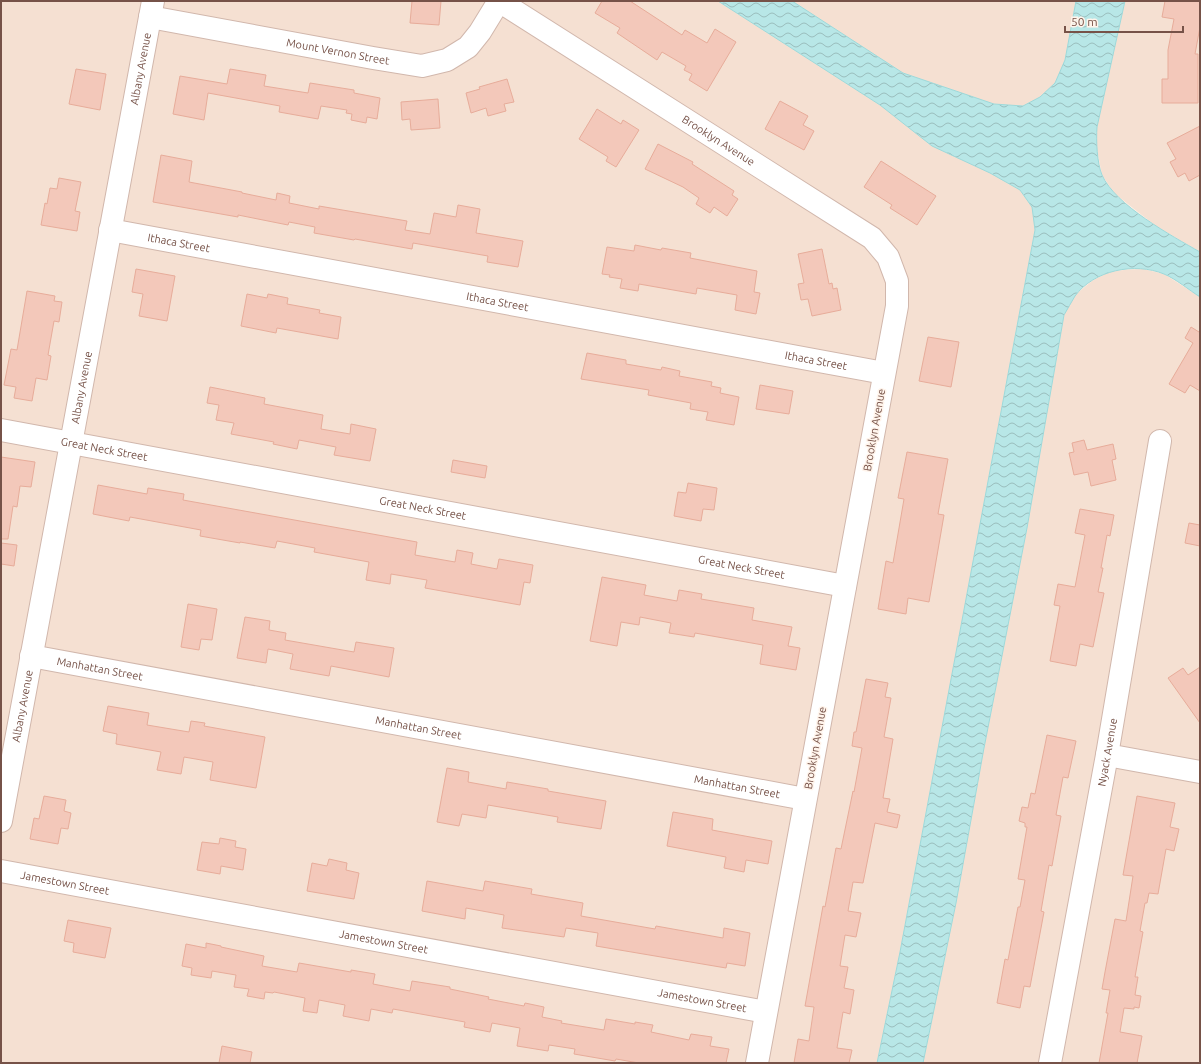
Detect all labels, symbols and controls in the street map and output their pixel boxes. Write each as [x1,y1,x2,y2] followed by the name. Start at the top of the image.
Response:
[1065,8,1183,34] scale bar
[1071,15,1098,28] text: 50 m
[128,32,153,106] street label: Albany Avenue
[285,36,391,67] street label: Mount Vernon Street
[680,113,757,168] street label: Brooklyn Avenue
[147,231,212,254] street label: Ithaca Street
[465,290,530,313] street label: Ithaca Street
[784,349,849,372] street label: Ithaca Street
[69,350,94,425] street label: Albany Avenue
[861,388,887,472] street label: Brooklyn Avenue
[60,435,149,463] street label: Great Neck Street
[379,494,468,522] street label: Great Neck Street
[697,553,786,581] street label: Great Neck Street
[56,655,145,683] street label: Manhattan Street
[10,669,35,743] street label: Albany Avenue
[802,706,828,790] street label: Brooklyn Avenue
[374,714,463,742] street label: Manhattan Street
[1095,717,1119,787] street label: Nyack Avenue
[693,773,782,800] street label: Manhattan Street
[19,869,111,897] street label: Jamestown Street
[338,927,430,956] street label: Jamestown Street
[657,986,748,1014] street label: Jamestown Street

